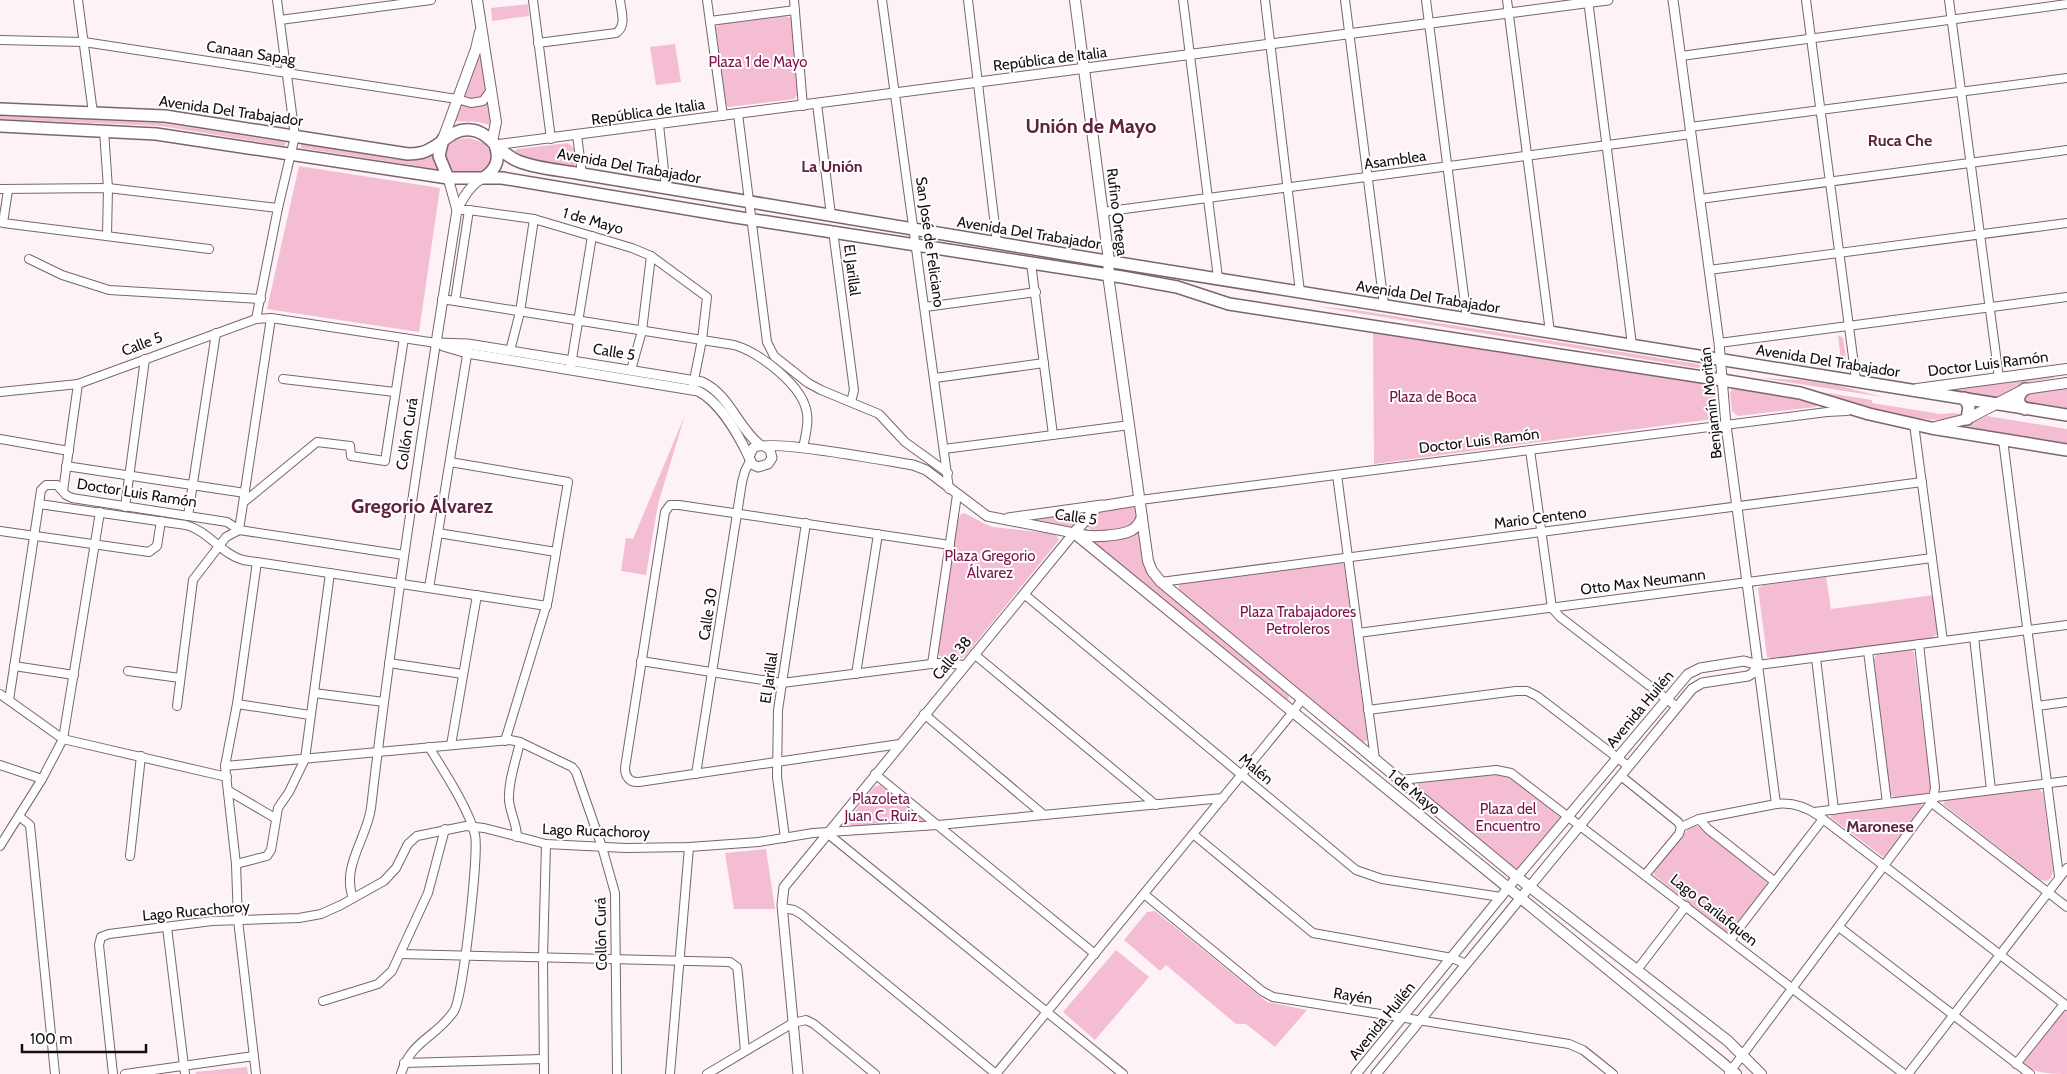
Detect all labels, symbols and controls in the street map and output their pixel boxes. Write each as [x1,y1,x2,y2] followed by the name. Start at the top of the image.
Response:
[205,37,297,69] street label: Canaan Sapag
[992,43,1109,75] street label: República de Italia
[708,53,808,71] park label: Plaza 1 de Mayo
[158,92,304,130] street label: Avenida Del Trabajador
[590,95,707,129] street label: República de Italia
[1025,114,1157,138] district label: Unión de Mayo
[1868,131,1932,150] district label: Ruca Che
[556,145,702,188] street label: Avenida Del Trabajador
[1363,147,1428,173] street label: Asamblea
[801,157,863,176] district label: La Unión
[1103,167,1131,258] street label: Rufino Ortega
[912,176,948,308] street label: San José de Feliciano
[561,204,625,238] street label: 1 de Mayo
[956,213,1102,253] street label: Avenida Del Trabajador
[840,243,864,297] street label: El Jarillal
[1355,277,1501,317] street label: Avenida Del Trabajador
[119,328,165,360] street label: Calle 5
[592,340,636,364] street label: Calle 5
[1755,341,1901,381] street label: Avenida Del Trabajador
[1696,346,1726,460] street label: Benjamín Moritán
[1927,348,2049,380] street label: Doctor Luis Ramón
[1389,388,1478,406] park label: Plaza de Boca
[392,396,422,471] street label: Collón Curá
[1418,425,1540,457] street label: Doctor Luis Ramón
[76,475,198,511] street label: Doctor Luis Ramón
[351,494,494,518] district label: Gregorio Álvarez
[1493,503,1587,533] street label: Mario Centeno
[1054,505,1098,529] street label: Calle 5
[945,547,1036,582] park label: Plaza Gregorio Álvarez
[1579,565,1707,599] street label: Otto Max Neumann
[695,586,721,642] street label: Calle 30
[1240,603,1356,638] park label: Plaza Trabajadores Petroleros
[928,632,976,684] street label: Calle 38
[756,651,782,705] street label: El Jarillal
[1603,667,1677,751] street label: Avenida Huilén
[1235,750,1277,788] street label: Malén
[1384,765,1444,819] street label: 1 de Mayo
[843,790,918,825] park label: Plazoleta Juan C. Ruiz
[1475,800,1541,835] park label: Plaza del Encuentro
[1846,817,1914,836] district label: Maronese
[542,820,651,842] street label: Lago Rucachoroy
[1667,870,1761,950] street label: Lago Carilafquen
[141,897,251,925] street label: Lago Rucachoroy
[591,897,611,971] street label: Collón Curá
[1345,978,1419,1064] street label: Avenida Huilén
[1332,984,1374,1008] street label: Rayén
[22,1022,146,1054] scale bar
[30,1030,72,1048] text: 100 m

